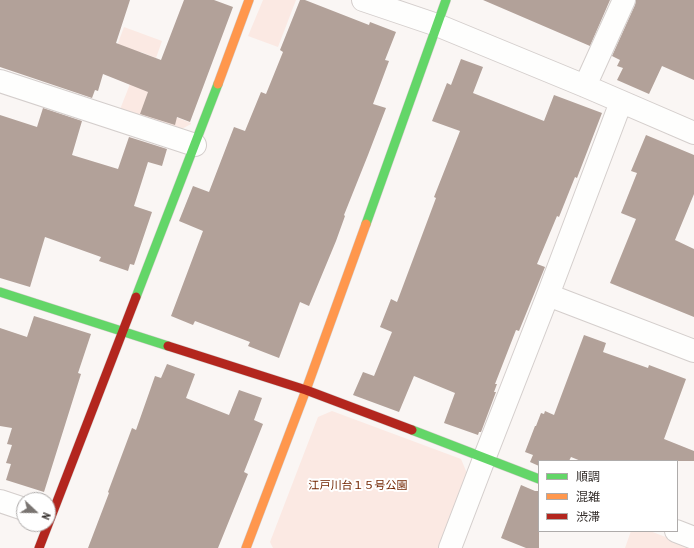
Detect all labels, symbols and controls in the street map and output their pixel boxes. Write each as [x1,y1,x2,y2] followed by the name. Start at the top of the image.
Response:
[538,460,678,532] legend
[576,469,600,485] text: 順調
[309,479,407,493] park label: 江戸川台１５号公園
[576,489,600,505] text: 混雑
[16,492,56,532] north arrow
[576,509,600,525] text: 渋滞
[38,510,54,522] text: N

